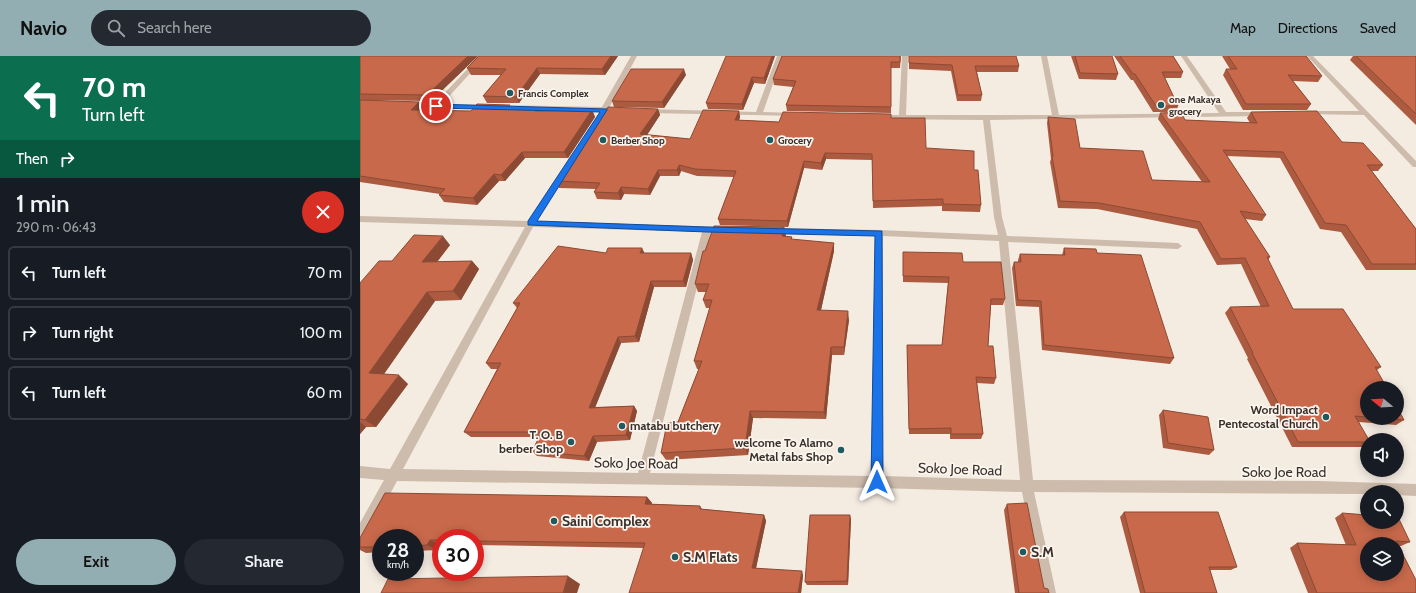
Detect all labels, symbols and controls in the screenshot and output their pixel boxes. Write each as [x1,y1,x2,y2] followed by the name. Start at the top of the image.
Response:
[91,10,371,46] search box
[20,17,67,40] text: Navio
[105,17,127,39] icon: search
[137,19,212,37] text: Search here
[1230,19,1256,37] text: Map
[1278,19,1338,37] text: Directions
[1360,19,1396,37] text: Saved
[82,70,146,104] text: 70 m
[16,72,68,124] icon: left
[518,87,589,100] place label: Francis Complex
[505,88,515,98] marker: Francis Complex
[419,89,453,123] pin
[1169,93,1221,118] place label: one Makaya grocery
[425,95,447,117] icon: arrive
[1156,100,1166,110] marker: one Makaya grocery
[82,104,145,126] text: Turn left
[611,134,665,147] place label: Berber Shop
[778,134,812,147] place label: Grocery
[598,135,608,145] marker: Berber Shop
[765,135,775,145] marker: Grocery
[56,148,78,170] icon: right
[16,150,48,168] text: Then
[16,189,70,218] text: 1 min
[302,191,344,233] button: close
[16,219,96,235] text: 290 m · 06:43
[18,262,40,284] icon: left
[52,264,106,282] text: Turn left
[308,264,342,282] text: 70 m
[18,322,40,344] icon: right
[52,324,113,342] text: Turn right
[300,324,342,342] text: 100 m
[1360,381,1404,425] north arrow
[1360,381,1404,581] map controls
[18,382,40,404] icon: left
[52,384,106,402] text: Turn left
[306,384,342,402] text: 60 m
[1218,402,1318,431] place label: Word Impact Pentecostal Church
[1321,412,1331,422] marker: Word Impact Pentecostal Church
[630,418,719,433] place label: matabu butchery
[617,421,627,431] marker: matabu butchery
[499,427,563,456] place label: T. O. B berber Shop
[1360,433,1404,477] button: sound
[734,435,833,464] place label: welcome To Alamo Metal fabs Shop
[566,437,576,447] marker: T. O. B berber Shop
[836,445,846,455] marker: welcome To Alamo Metal fabs Shop
[594,453,678,473] street label: Soko Joe Road
[917,459,1003,479] street label: Soko Joe Road
[856,461,898,503] position arrow
[1242,463,1326,481] street label: Soko Joe Road
[1360,485,1404,529] button: search
[562,512,649,530] place label: Saini Complex
[549,516,559,526] marker: Saini Complex
[432,529,484,581] speed limit sign: 30
[1360,537,1404,581] button: layers
[387,538,409,562] text: 28
[16,539,176,585] button: Exit
[184,539,344,585] button: Share
[1031,543,1054,561] place label: S.M
[1018,547,1028,557] marker: S.M
[683,548,738,566] place label: S.M Flats
[670,552,680,562] marker: S.M Flats
[387,558,409,571] text: km/h

